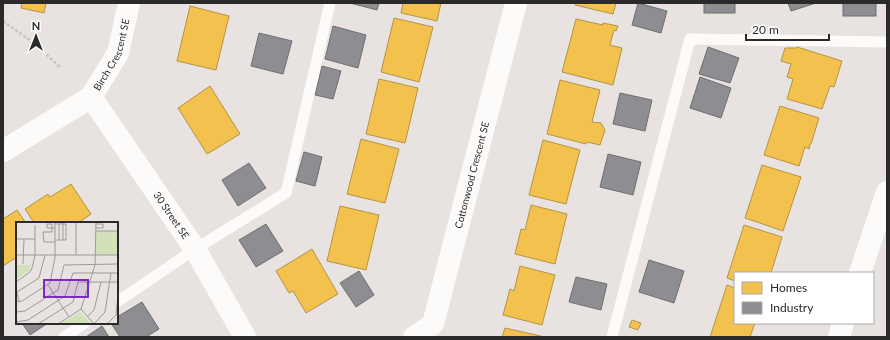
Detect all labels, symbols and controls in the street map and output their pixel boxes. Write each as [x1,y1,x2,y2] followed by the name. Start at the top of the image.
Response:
[16,16,56,56] north arrow
[746,16,829,42] scale bar
[91,17,131,93] street label: Birch Crescent SE
[32,19,40,32] text: N
[752,22,779,37] text: 20 m
[452,120,491,230] street label: Cottonwood Crescent SE
[151,189,192,241] street label: 30 Street SE
[16,222,118,324] inset map
[734,272,874,324] legend
[770,280,807,295] text: Homes
[770,300,814,315] text: Industry

